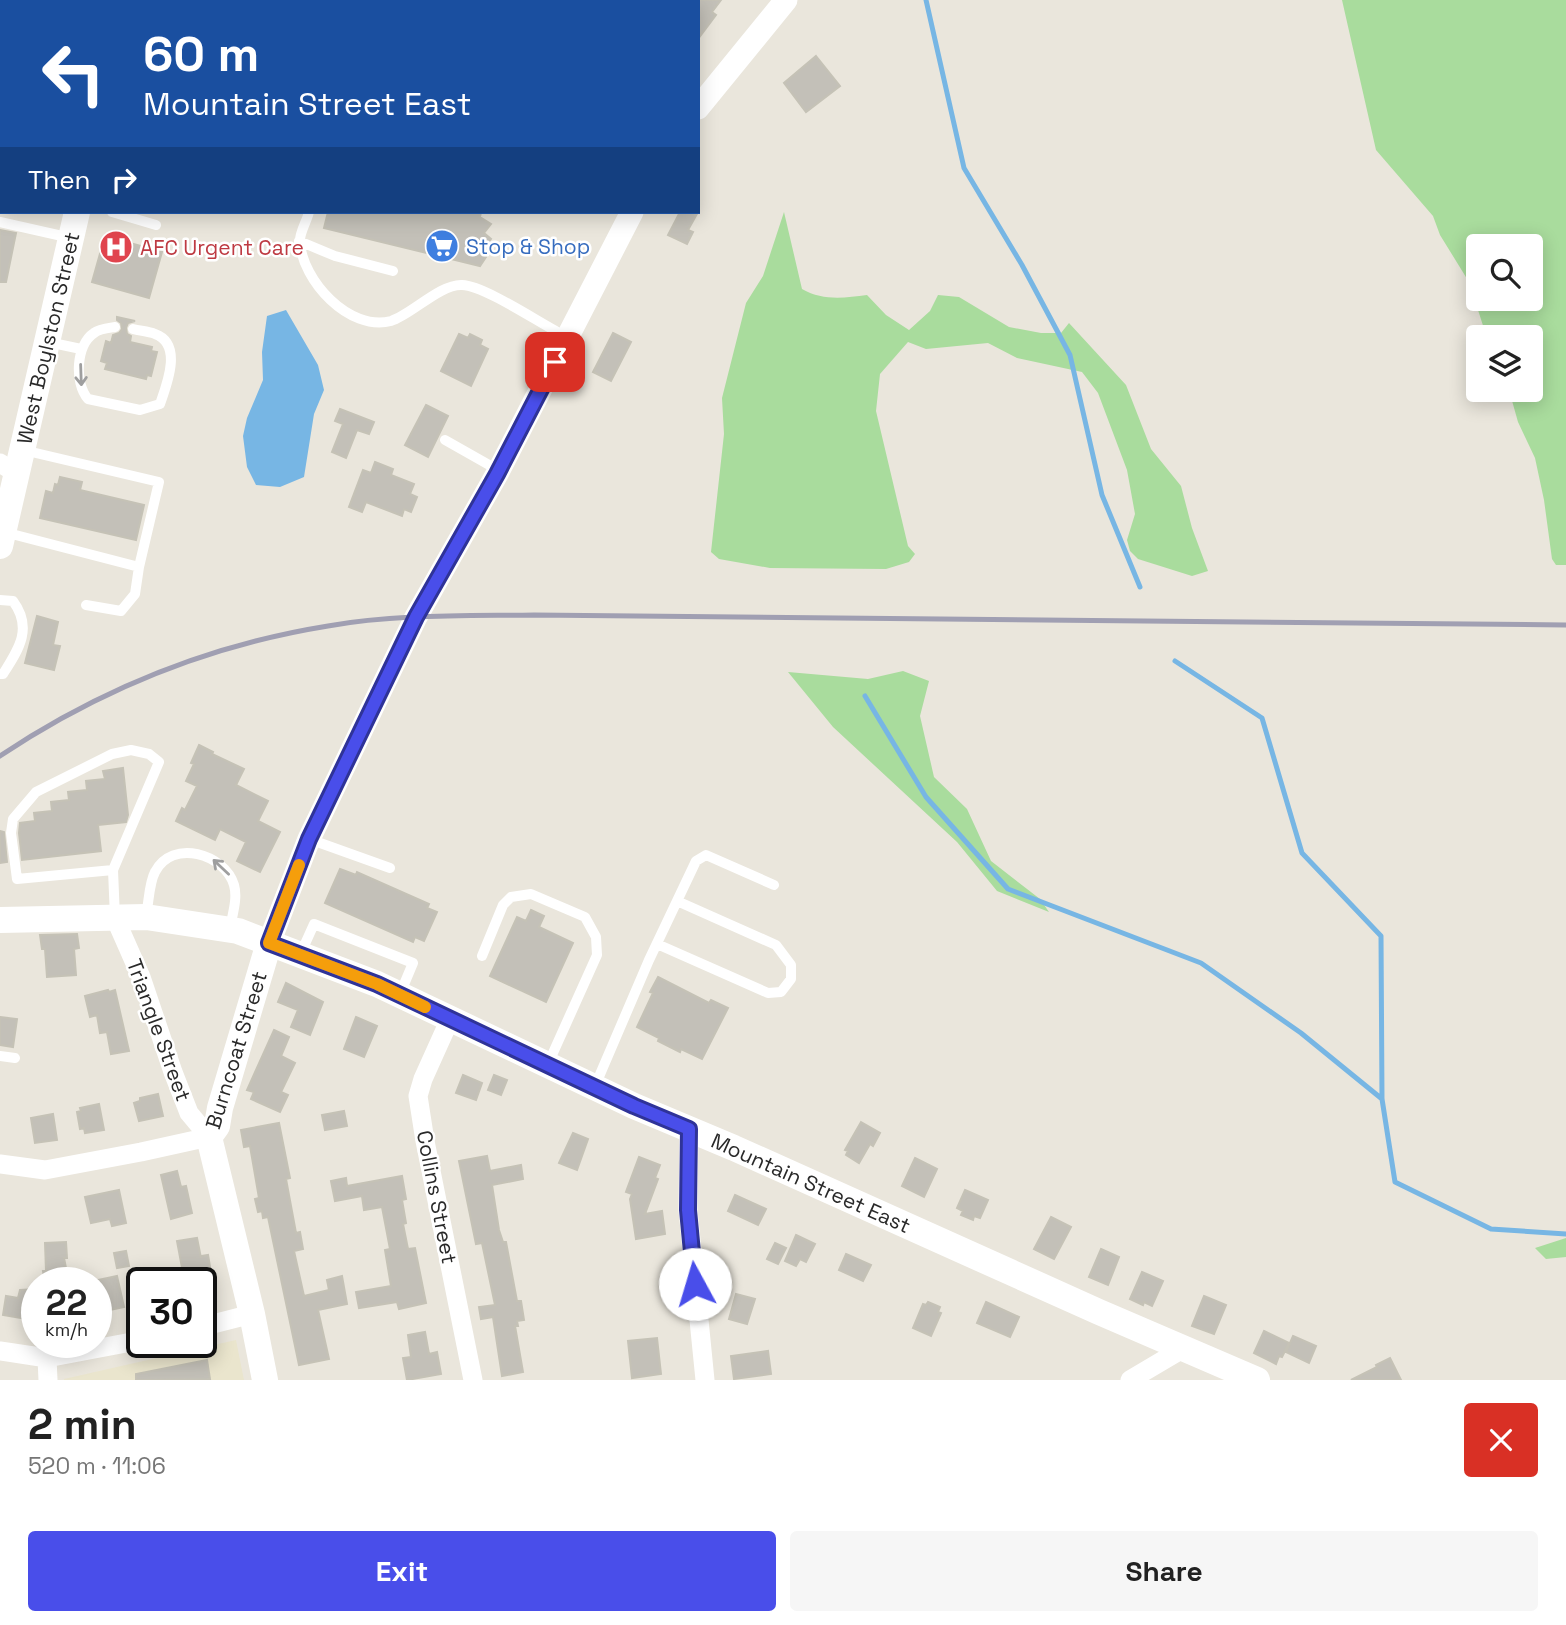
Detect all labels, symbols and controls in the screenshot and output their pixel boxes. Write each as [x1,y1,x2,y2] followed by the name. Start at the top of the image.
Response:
[143,23,259,85] text: 60 m
[28,28,119,119] icon: left
[143,84,471,124] text: Mountain Street East
[105,161,143,199] icon: right
[28,163,91,197] text: Then
[423,227,461,265] supermarket icon: Stop & Shop
[97,228,135,266] hospital icon: AFC Urgent Care
[10,229,86,447] street label: West Boylston Street
[466,233,590,260] place label: Stop & Shop
[140,234,304,261] place label: AFC Urgent Care
[1466,234,1543,402] map controls
[1466,234,1543,311] button: search
[1466,325,1543,402] button: layers
[525,332,585,392] pin
[536,343,574,381] icon: arrive
[75,363,88,386] one-way arrow
[212,858,229,875] one-way arrow
[121,955,197,1105] street label: Triangle Street
[199,968,273,1132] street label: Burncoat Street
[707,1127,915,1239] street label: Mountain Street East
[411,1128,463,1266] street label: Collins Street
[658,1247,732,1321] position arrow
[126,1267,217,1358] speed limit sign: 30
[46,1281,87,1325] text: 22
[45,1318,88,1341] text: km/h
[28,1398,137,1451] text: 2 min
[1464,1403,1538,1477] button: close
[28,1451,166,1481] text: 520 m · 11:06
[28,1531,776,1611] button: Exit
[790,1531,1538,1611] button: Share

